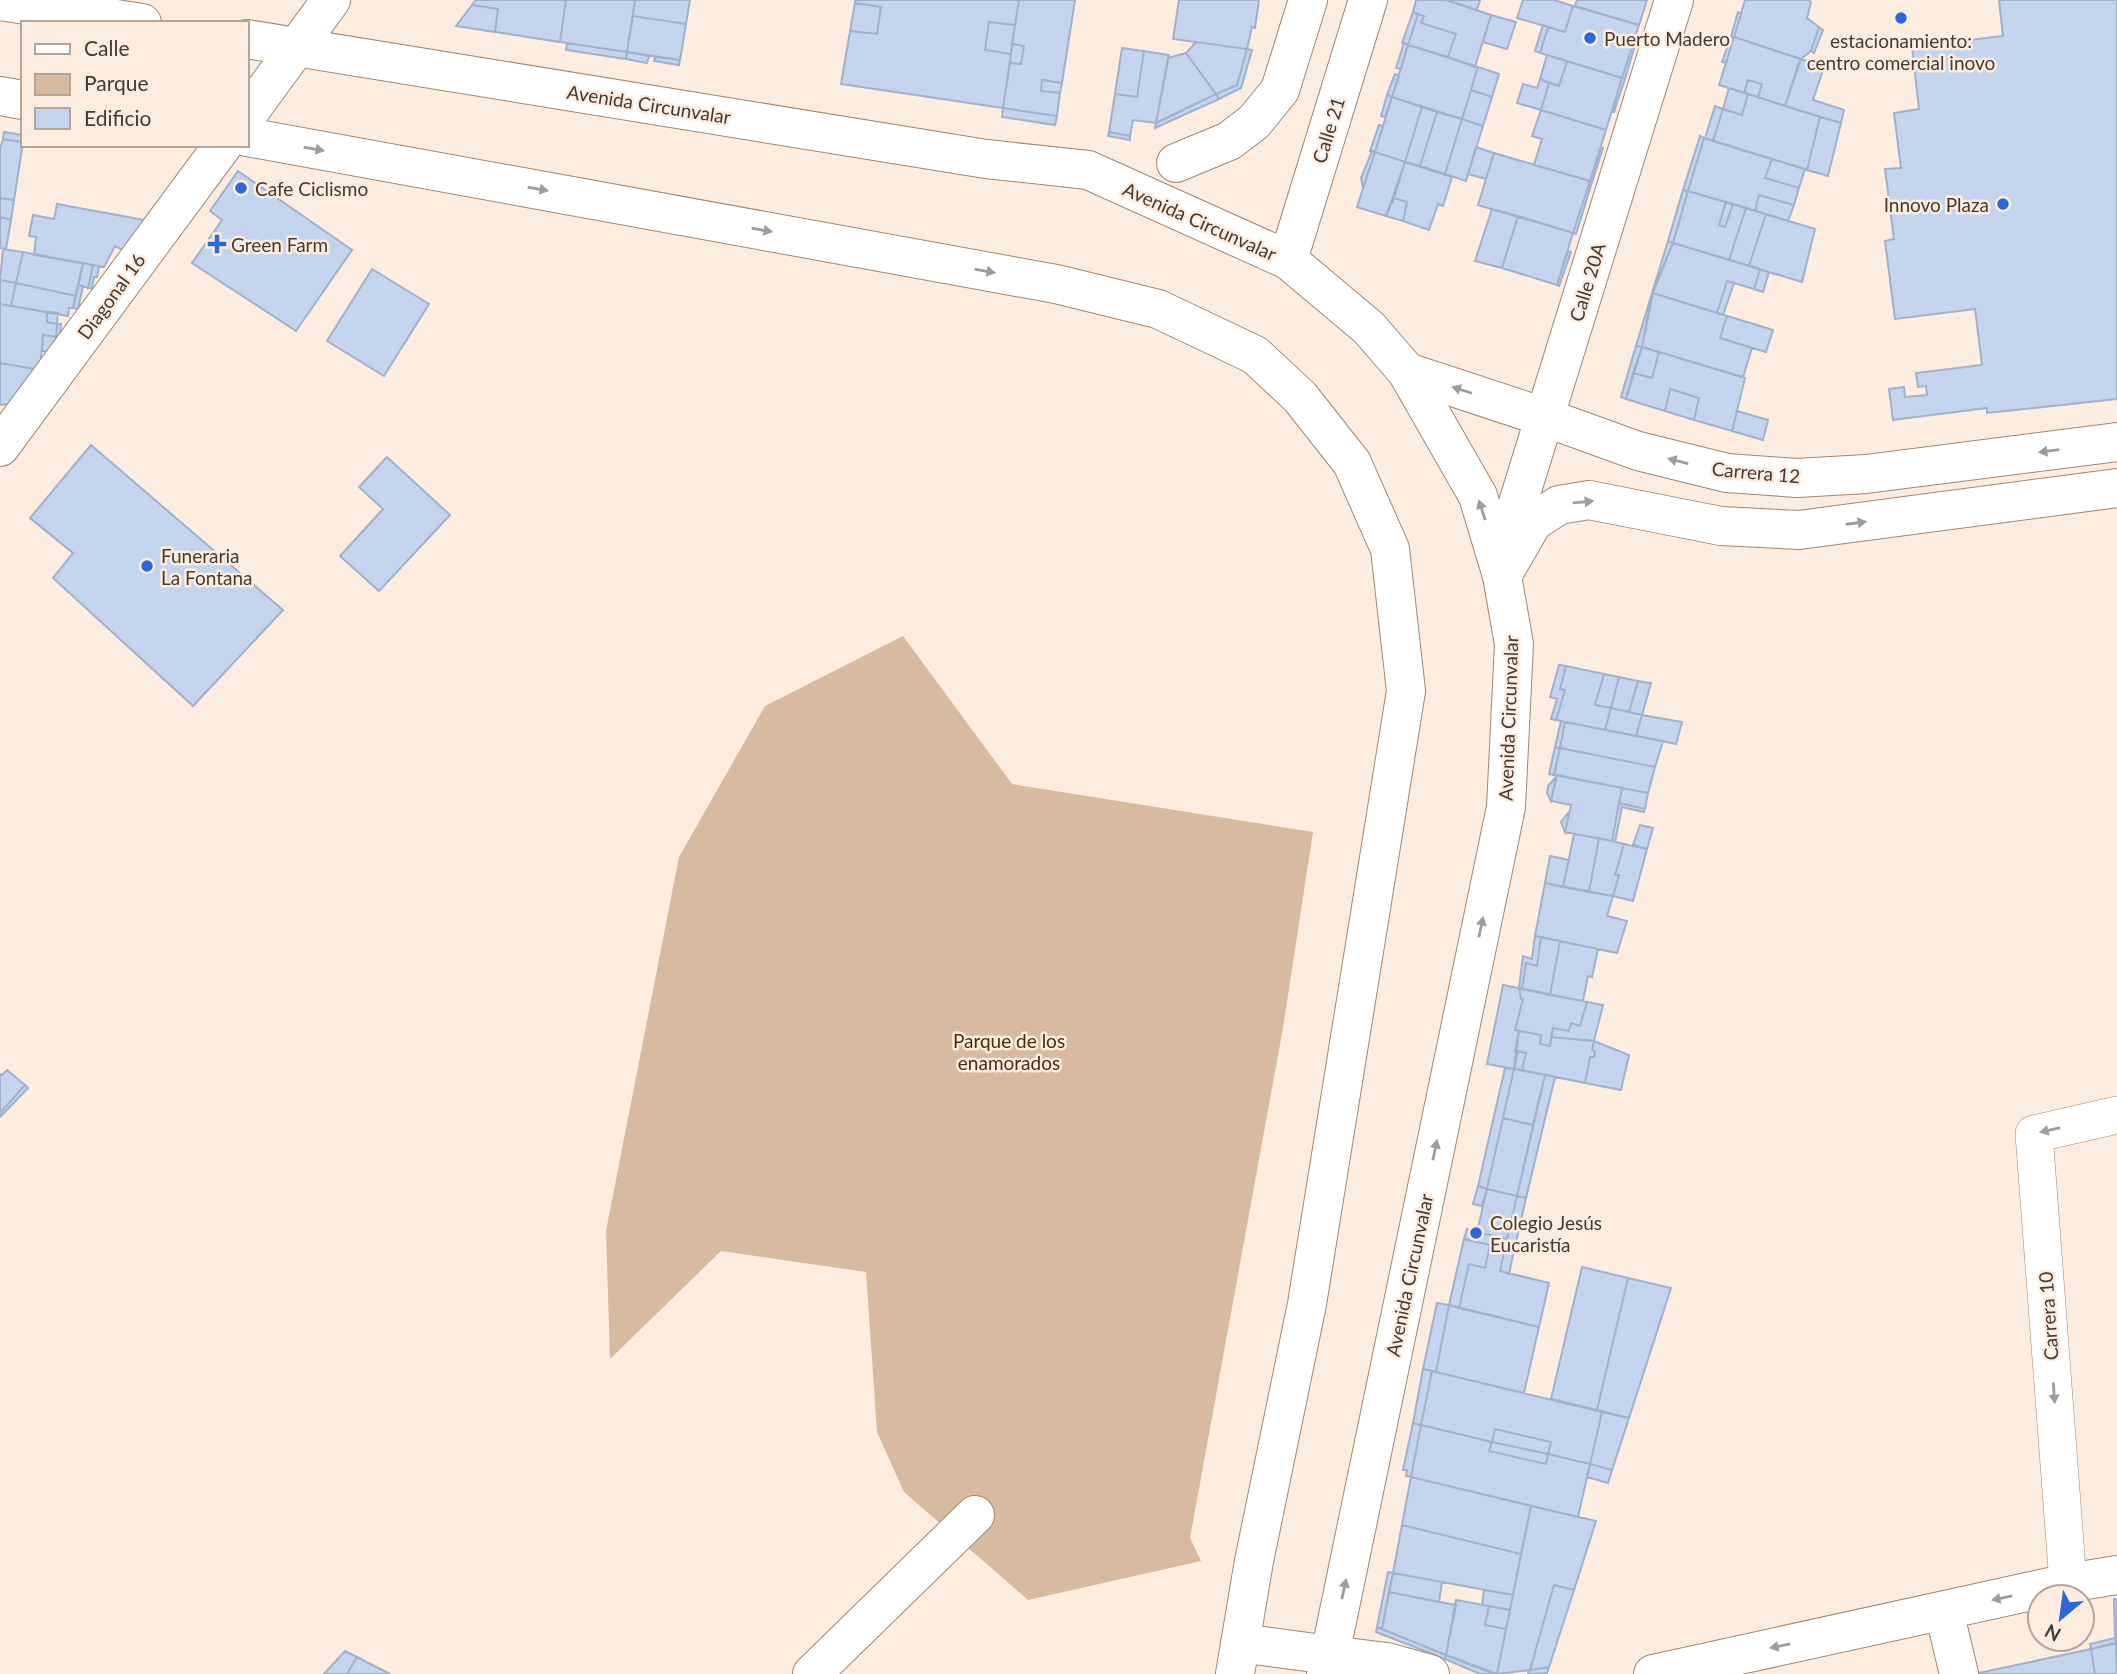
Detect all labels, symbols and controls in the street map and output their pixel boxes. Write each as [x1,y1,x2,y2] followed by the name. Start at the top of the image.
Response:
[1893,10,1909,26] marker: estacionamiento: centro comercial inovo
[21,21,248,147] legend
[1604,27,1730,50] place label: Puerto Madero
[1807,29,1995,74] place label: estacionamiento: centro comercial inovo
[1582,30,1598,46] marker: Puerto Madero
[84,35,129,60] text: Calle
[84,70,149,95] text: Parque
[565,80,733,128] street label: Avenida Circunvalar
[1307,94,1349,166] street label: Calle 21
[84,105,152,130] text: Edificio
[303,144,325,155] one-way arrow
[255,177,368,200] place label: Cafe Ciclismo
[1120,177,1280,265] street label: Avenida Circunvalar
[233,180,249,196] marker: Cafe Ciclismo
[527,184,549,195] one-way arrow
[1884,193,1989,216] place label: Innovo Plaza
[1995,196,2011,212] marker: Innovo Plaza
[751,225,773,236] one-way arrow
[231,233,328,256] place label: Green Farm
[209,236,225,252] marker: Green Farm
[1564,240,1610,324] street label: Calle 20A
[72,249,150,343] street label: Diagonal 16
[974,266,996,277] one-way arrow
[1451,384,1472,395] one-way arrow
[2038,445,2060,456] one-way arrow
[1667,455,1689,466] one-way arrow
[1711,457,1801,487] street label: Carrera 12
[1572,496,1594,507] one-way arrow
[1477,500,1487,521] one-way arrow
[1845,517,1867,528] one-way arrow
[161,544,253,589] place label: Funeraria La Fontana
[139,558,155,574] marker: Funeraria La Fontana
[1494,635,1522,801] street label: Avenida Circunvalar
[1475,916,1486,938] one-way arrow
[953,1029,1065,1074] park label: Parque de los enamorados
[2039,1125,2061,1136] one-way arrow
[1429,1139,1440,1161] one-way arrow
[1381,1192,1437,1358] street label: Avenida Circunvalar
[1490,1211,1602,1256] place label: Colegio Jesús Eucaristía
[1468,1225,1484,1241] marker: Colegio Jesús Eucaristía
[2033,1271,2063,1361] street label: Carrera 10
[2049,1382,2060,1404] one-way arrow
[1338,1578,1349,1600] one-way arrow
[2026,1583,2096,1653] north arrow
[1991,1593,2013,1604] one-way arrow
[2041,1620,2064,1647] text: N
[1769,1641,1791,1652] one-way arrow

